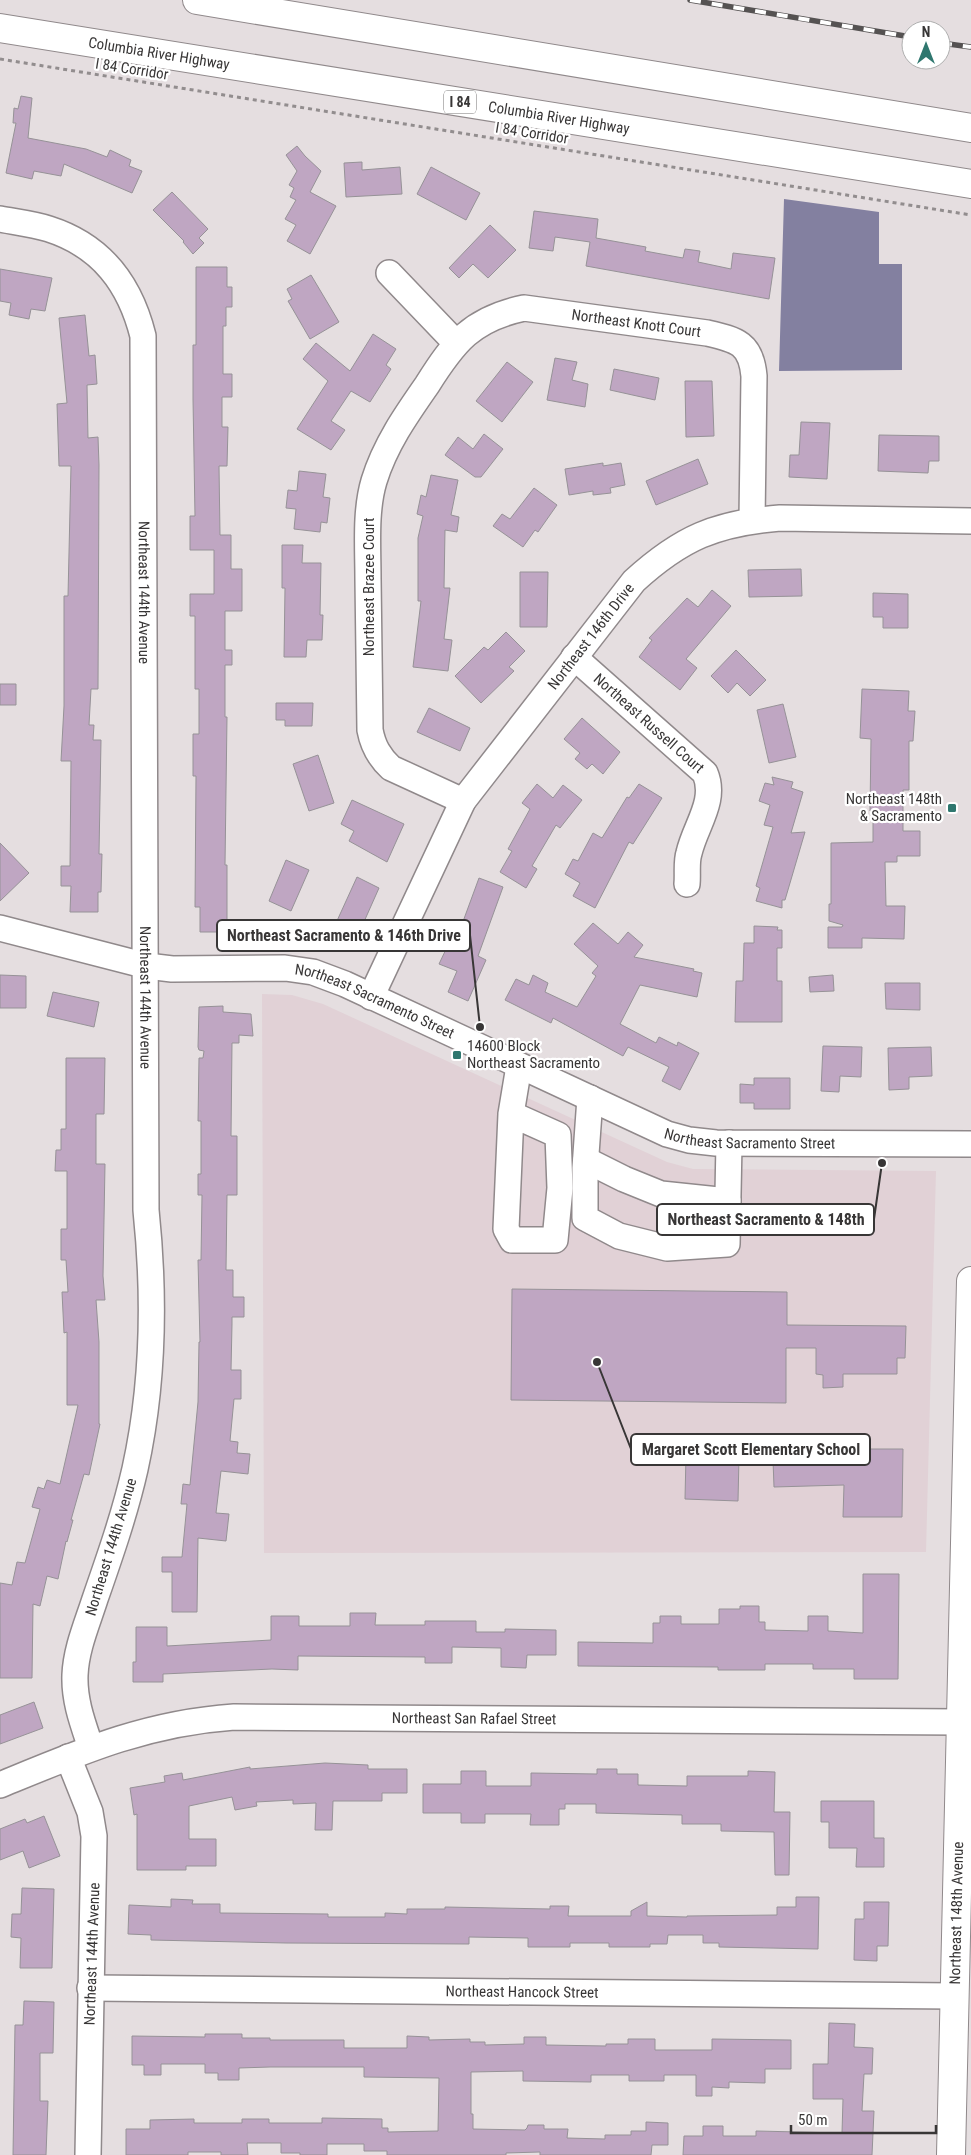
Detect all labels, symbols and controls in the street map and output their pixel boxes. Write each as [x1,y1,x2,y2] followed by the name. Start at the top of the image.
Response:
[901,20,951,70] north arrow
[922,24,930,40] text: N
[87,33,231,74] street label: Columbia River Highway
[94,54,170,84] street label: I 84 Corridor
[444,90,476,114] road number: I 84
[487,98,631,138] street label: Columbia River Highway
[494,118,570,148] street label: I 84 Corridor
[571,306,702,341] street label: Northeast Knott Court
[360,518,378,656] street label: Northeast Brazee Court
[135,521,153,664] street label: Northeast 144th Avenue
[544,580,638,693] street label: Northeast 146th Drive
[590,670,708,777] street label: Northeast Russell Court
[846,790,942,825] place label: Northeast 148th & Sacramento
[946,802,958,814] marker: Northeast 148th & Sacramento
[217,920,470,951] callout: Northeast Sacramento & 146th Drive
[136,926,155,1069] street label: Northeast 144th Avenue
[227,926,461,945] text: Northeast Sacramento & 146th Drive
[294,961,457,1043] street label: Northeast Sacramento Street
[467,1037,600,1072] place label: 14600 Block Northeast Sacramento
[451,1049,463,1061] marker: 14600 Block Northeast Sacramento
[662,1125,835,1152] street label: Northeast Sacramento Street
[657,1204,874,1235] callout: Northeast Sacramento & 148th
[667,1210,865,1229] text: Northeast Sacramento & 148th
[631,1434,870,1465] callout: Margaret Scott Elementary School
[642,1440,860,1459] text: Margaret Scott Elementary School
[82,1476,140,1618] street label: Northeast 144th Avenue
[392,1709,556,1728] street label: Northeast San Rafael Street
[946,1841,967,1985] street label: Northeast 148th Avenue
[81,1882,103,2026] street label: Northeast 144th Avenue
[445,1982,599,2002] street label: Northeast Hancock Street
[791,2102,936,2134] scale bar
[798,2111,828,2129] text: 50 m

